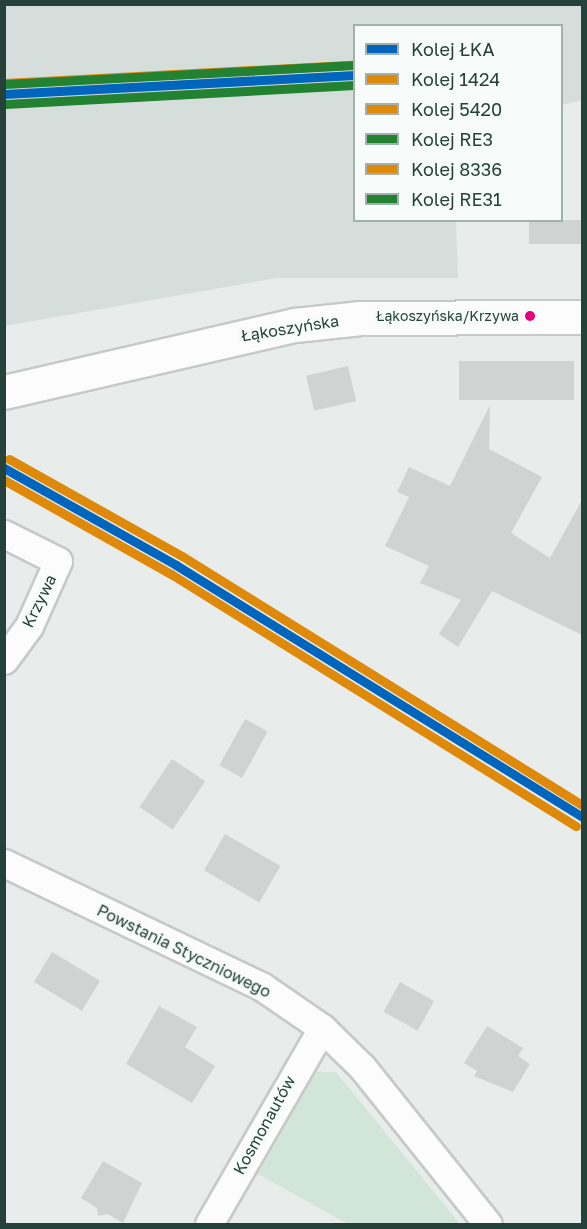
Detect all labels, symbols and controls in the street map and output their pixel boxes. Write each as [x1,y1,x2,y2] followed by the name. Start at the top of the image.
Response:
[353,24,563,222] legend
[411,38,495,60] text: Kolej ŁKA
[411,68,500,90] text: Kolej 1424
[411,98,502,120] text: Kolej 5420
[411,128,493,150] text: Kolej RE3
[411,158,502,180] text: Kolej 8336
[411,188,502,210] text: Kolej RE31
[376,308,519,324] place label: Łąkoszyńska/Krzywa
[524,310,536,322] marker: Łąkoszyńska/Krzywa
[240,311,340,345] street label: Łąkoszyńska
[18,571,60,631] street label: Krzywa
[94,900,274,1002] street label: Powstania Styczniowego
[229,1072,299,1178] street label: Kosmonautów

